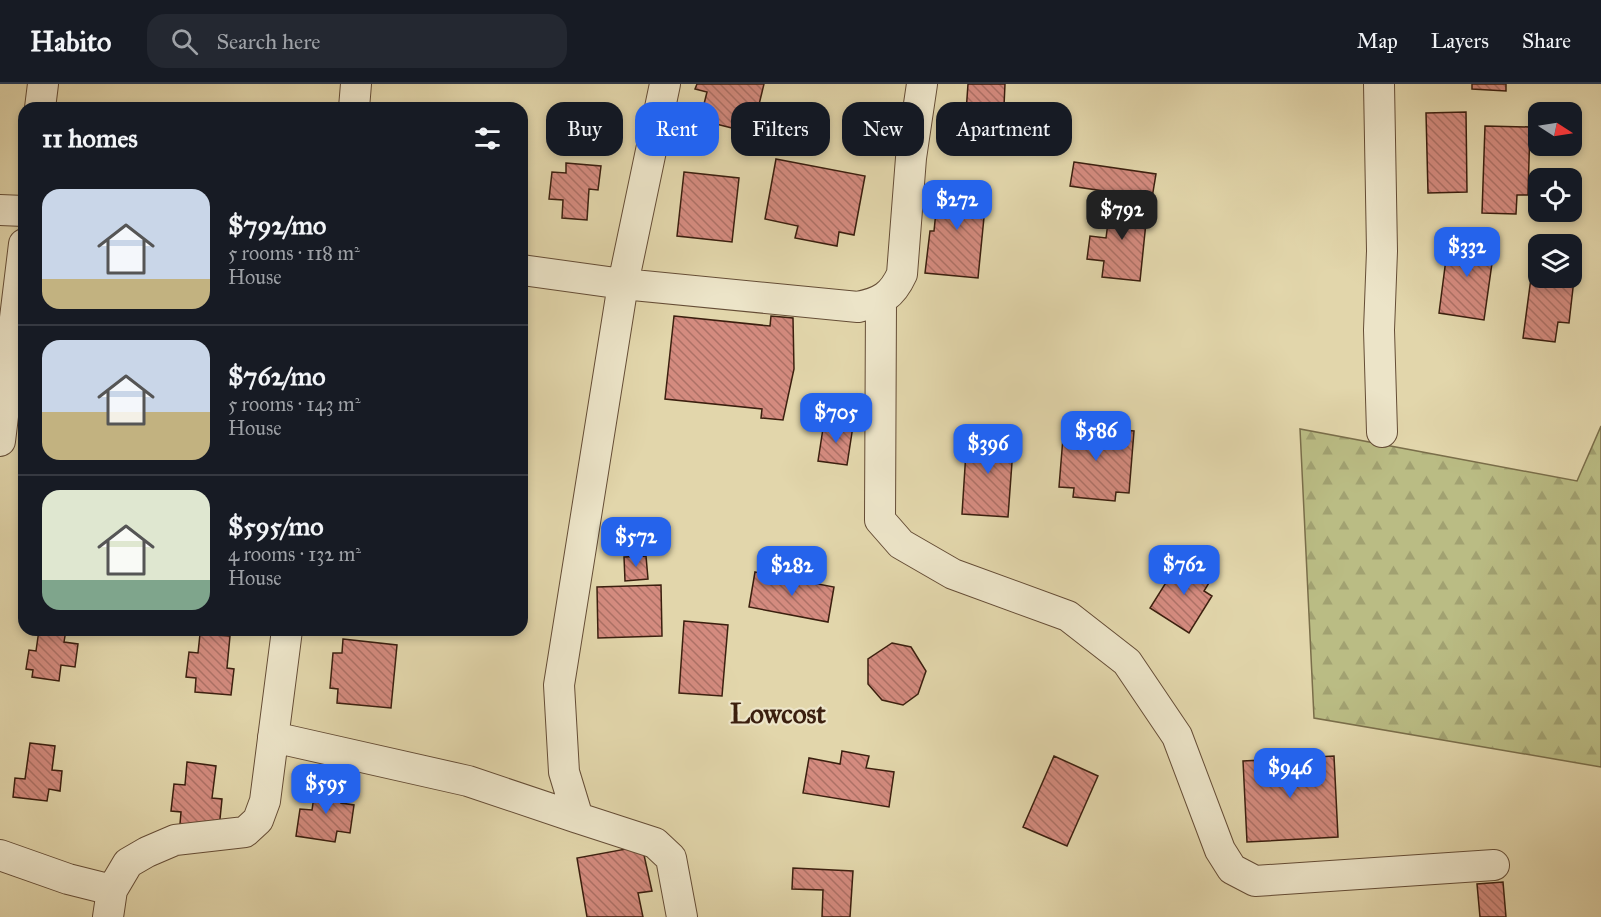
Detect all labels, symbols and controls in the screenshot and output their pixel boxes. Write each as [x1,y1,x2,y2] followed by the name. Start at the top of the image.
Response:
[147,14,567,68] search box
[30,24,111,59] text: Habito
[168,25,201,58] icon: search
[216,28,320,55] text: Search here
[1357,28,1398,54] text: Map
[1431,28,1489,54] text: Layers
[1522,28,1571,54] text: Share
[546,102,623,156] chip: Buy
[635,102,719,156] chip: Rent
[731,102,830,156] chip: Filters
[842,102,924,156] chip: New
[936,102,1072,156] chip: Apartment
[1528,102,1582,156] north arrow
[1528,102,1582,288] map controls
[42,122,138,154] text: 11 homes
[471,122,504,155] icon: filters
[1528,168,1582,222] button: locate
[921,180,993,231] pin: $272
[936,187,978,211] text: $272
[1086,190,1158,241] pin: $792
[1100,197,1144,221] text: $792
[228,209,326,241] text: $792/mo
[90,213,162,285] icon: home
[1431,227,1503,278] pin: $332
[1448,234,1486,258] text: $332
[1528,234,1582,288] button: layers
[228,241,360,265] text: 5 rooms · 118 m²
[228,265,282,289] text: House
[228,360,326,392] text: $762/mo
[90,364,162,436] icon: home
[228,392,360,416] text: 5 rooms · 143 m²
[800,393,872,444] pin: $705
[814,400,858,424] text: $705
[1060,411,1132,462] pin: $586
[228,416,282,440] text: House
[1075,418,1117,442] text: $586
[952,424,1024,475] pin: $396
[968,431,1009,455] text: $396
[228,510,323,542] text: $595/mo
[90,514,162,586] icon: home
[600,517,672,568] pin: $572
[615,524,657,548] text: $572
[228,542,361,566] text: 4 rooms · 132 m²
[1148,545,1220,596] pin: $762
[756,546,828,597] pin: $282
[1163,552,1205,576] text: $762
[771,553,813,577] text: $282
[228,566,282,590] text: House
[730,697,826,730] district label: Lowcost
[1254,748,1326,799] pin: $946
[1268,755,1312,779] text: $946
[290,764,362,815] pin: $595
[305,771,347,795] text: $595

